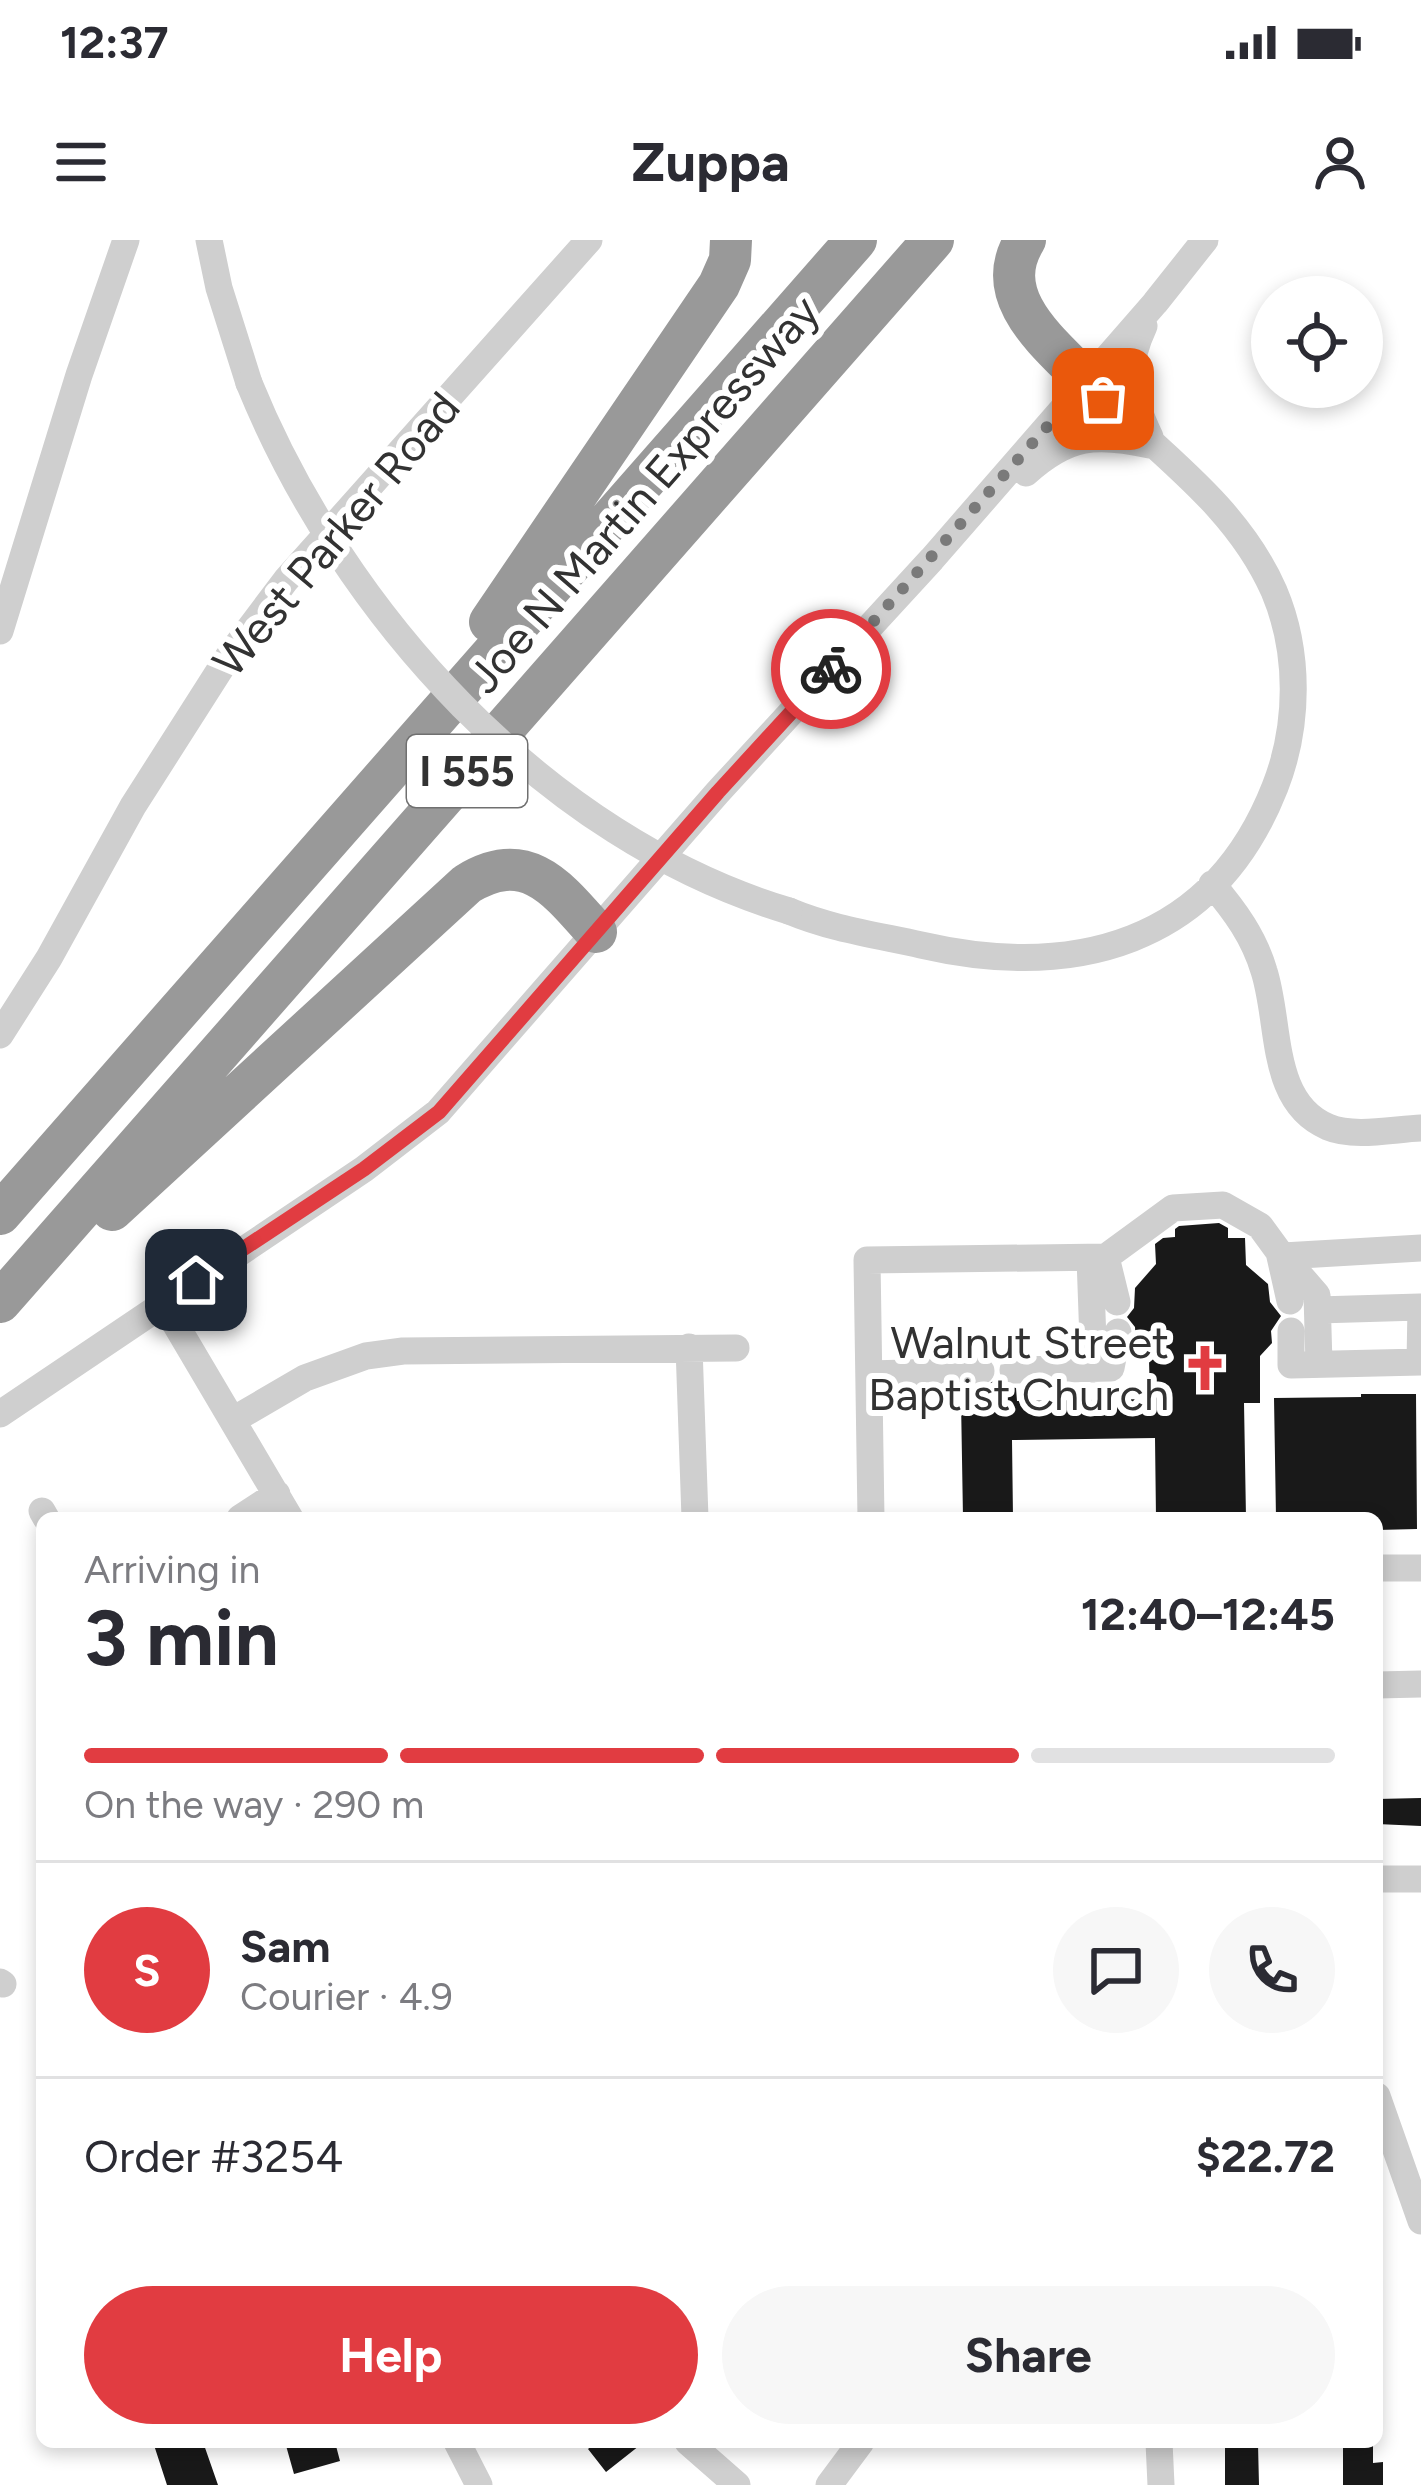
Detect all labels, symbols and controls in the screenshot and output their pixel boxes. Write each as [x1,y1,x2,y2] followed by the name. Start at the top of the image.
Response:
[60,15,169,69] text: 12:37
[48,129,114,195] icon: menu
[1307,129,1373,195] icon: person
[631,130,790,195] text: Zuppa
[1251,276,1383,408] map controls
[1251,276,1383,408] button: locate
[456,284,830,703] street label: Joe N Martin Expressway
[1052,348,1154,450] pin
[1070,366,1136,432] icon: bag
[201,381,471,687] street label: West Parker Road
[771,609,891,729] courier
[798,636,864,702] icon: bike
[407,735,527,807] road number: I 555
[145,1229,247,1331] pin
[163,1247,229,1313] icon: home
[868,1315,1169,1421] place label: Walnut Street Baptist Church
[1180,1343,1230,1393] church icon: Walnut Street Baptist Church
[84,1546,260,1593] text: Arriving in
[1081,1587,1335,1641] text: 12:40–12:45
[84,1591,279,1685] text: 3 min
[84,1781,424,1828] text: On the way · 290 m
[1053,1907,1179,2033] button: chat
[1209,1907,1335,2033] button: phone
[240,1919,331,1973] text: Sam
[133,1943,161,1997] text: S
[240,1973,453,2020] text: Courier · 4.9
[84,2129,343,2183] text: Order #3254
[1196,2129,1335,2183] text: $22.72
[84,2286,698,2424] button: Help
[722,2286,1335,2424] button: Share

